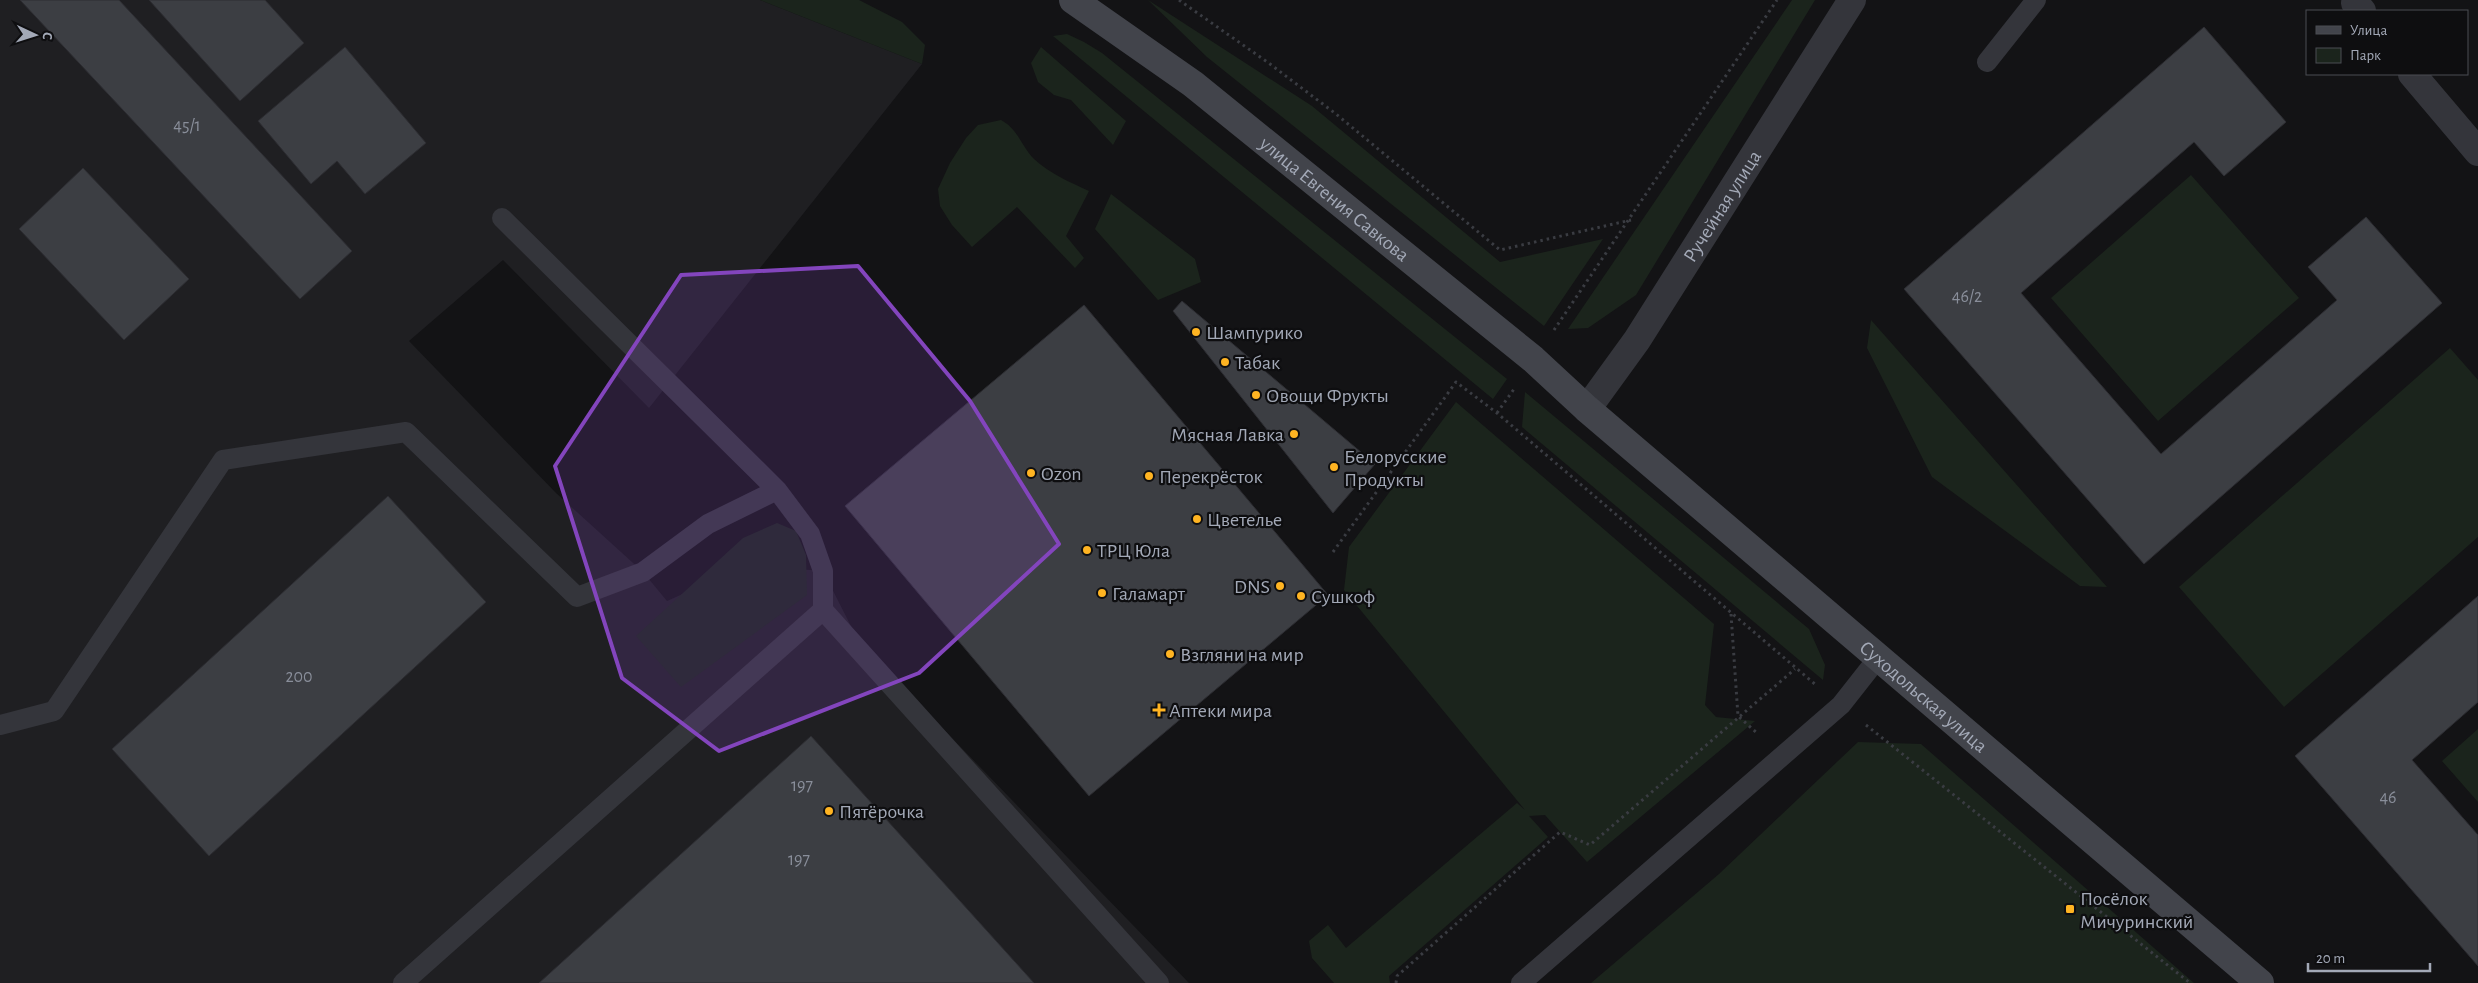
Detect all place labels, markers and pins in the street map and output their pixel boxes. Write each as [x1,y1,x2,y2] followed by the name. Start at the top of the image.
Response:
[1206,323,1303,343] place label: Шампурико
[1190,326,1202,338] marker: Шампурико
[1235,353,1280,373] place label: Табак
[1219,356,1231,368] marker: Табак
[1266,386,1389,406] place label: Овощи Фрукты
[1250,389,1262,401] marker: Овощи Фрукты
[1171,425,1284,445] place label: Мясная Лавка
[1288,428,1300,440] marker: Мясная Лавка
[1344,447,1447,490] place label: Белорусские Продукты
[1328,461,1340,473] marker: Белорусские Продукты
[1041,464,1082,484] place label: Ozon
[1025,467,1037,479] marker: Ozon
[1159,467,1263,487] place label: Перекрёсток
[1143,470,1155,482] marker: Перекрёсток
[1207,510,1282,530] place label: Цветелье
[1191,513,1203,525] marker: Цветелье
[1097,541,1170,561] place label: ТРЦ Юла
[1081,544,1093,556] marker: ТРЦ Юла
[1234,577,1270,597] place label: DNS
[1274,580,1286,592] marker: DNS
[1112,584,1186,604] place label: Галамарт
[1096,587,1108,599] marker: Галамарт
[1311,587,1375,607] place label: Сушкоф
[1295,590,1307,602] marker: Сушкоф
[1180,645,1304,665] place label: Взгляни на мир
[1164,648,1176,660] marker: Взгляни на мир
[1169,701,1272,721] place label: Аптеки мира
[1153,704,1165,716] marker: Аптеки мира
[839,802,924,822] place label: Пятёрочка
[823,805,835,817] marker: Пятёрочка
[2080,889,2193,932] place label: Посёлок Мичуринский
[2064,903,2076,915] marker: Посёлок Мичуринский

